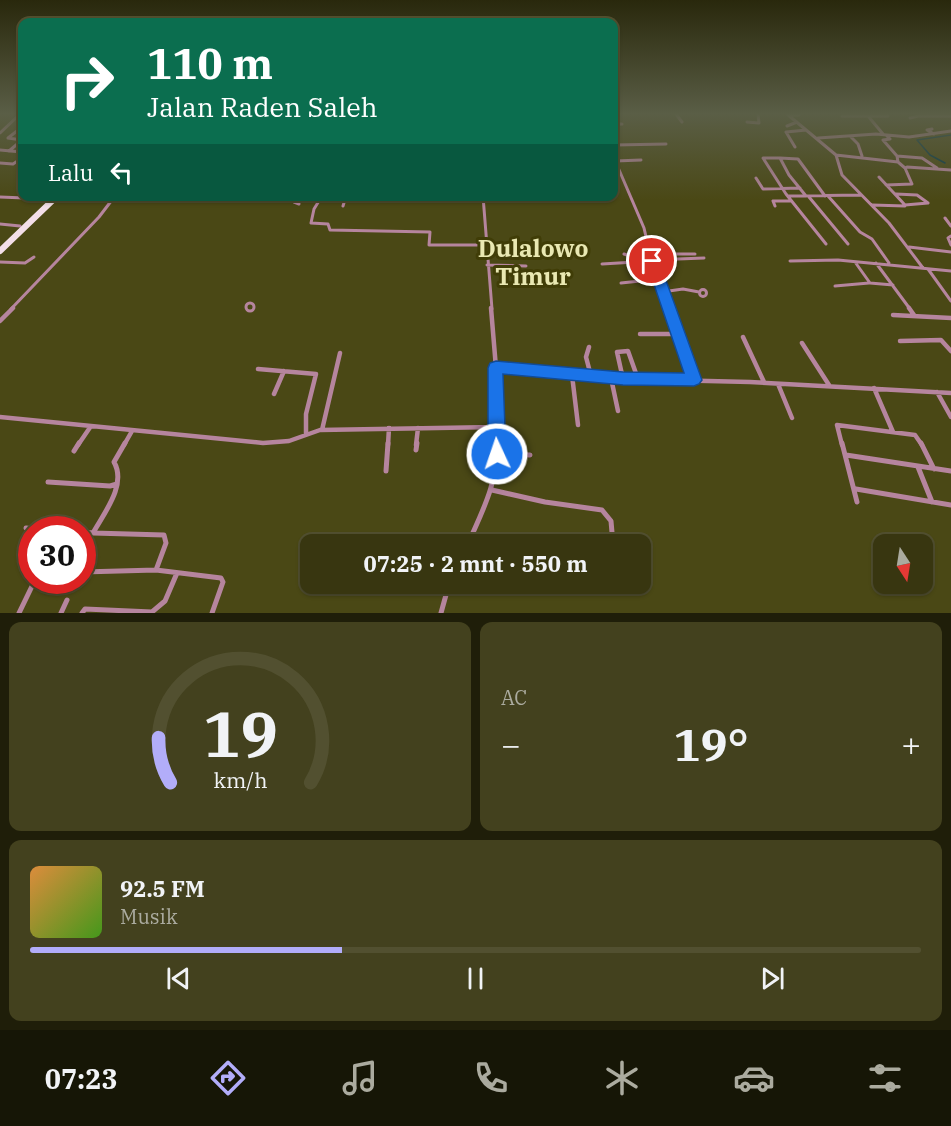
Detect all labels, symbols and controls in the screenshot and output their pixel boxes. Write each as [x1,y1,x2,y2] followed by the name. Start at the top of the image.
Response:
[147,36,273,91] text: 110 m
[48,42,126,120] icon: right
[147,89,378,124] text: Jalan Raden Saleh
[105,156,138,189] icon: left
[48,158,93,187] text: Lalu
[478,232,588,292] district label: Dulalowo Timur
[626,235,677,286] pin
[635,244,668,277] icon: arrive
[465,422,529,486] position arrow
[18,516,96,594] speed limit sign: 30
[873,534,933,594] north arrow
[873,534,933,594] map controls
[363,549,588,578] text: 07:25 · 2 mnt · 550 m
[501,684,527,711] text: AC
[203,693,277,774] text: 19
[673,715,749,773] text: 19°
[501,723,521,766] text: −
[901,723,921,766] text: +
[213,767,267,795] text: km/h
[120,874,205,903] text: 92.5 FM
[120,903,178,930] text: Musik
[162,962,195,995] icon: previous
[459,962,492,995] icon: pause
[756,962,789,995] icon: next
[207,1057,249,1099] icon: directions
[339,1057,381,1099] icon: music
[470,1057,512,1099] icon: phone
[601,1057,643,1099] icon: climate
[733,1057,775,1099] icon: car
[864,1057,906,1099] icon: filters
[45,1061,118,1096] text: 07:23

